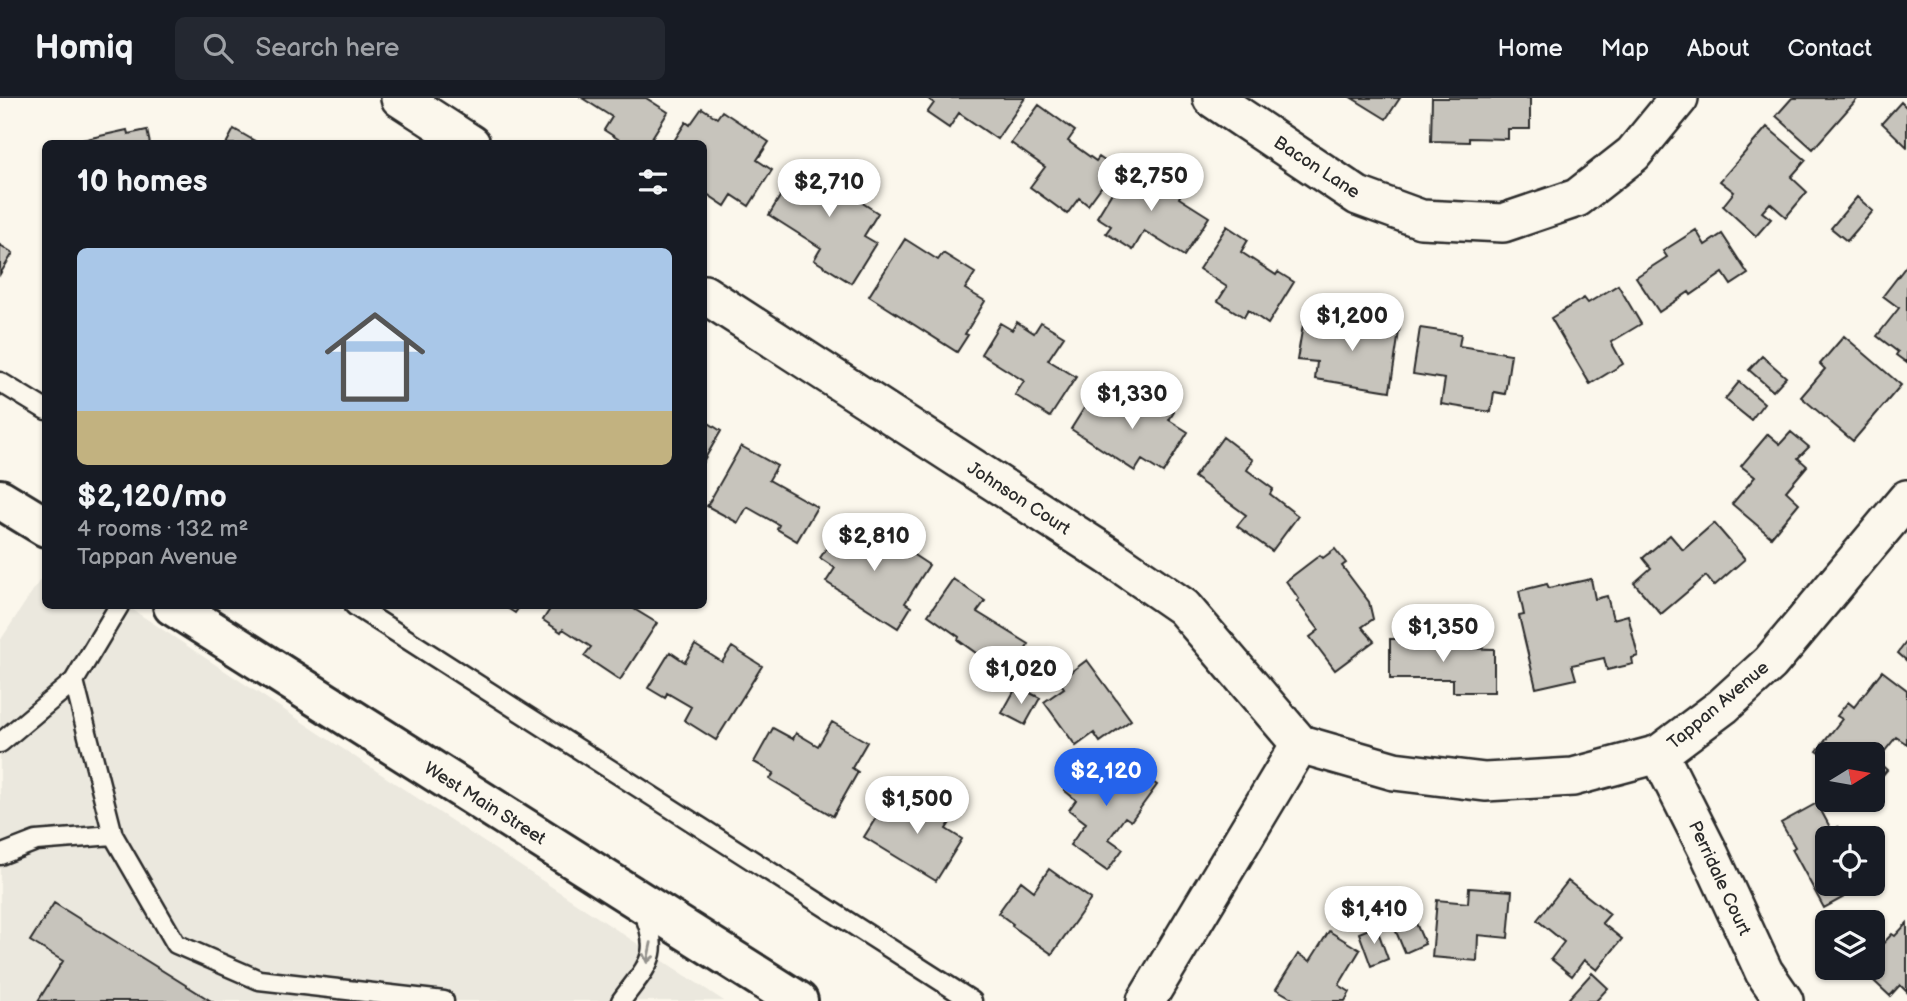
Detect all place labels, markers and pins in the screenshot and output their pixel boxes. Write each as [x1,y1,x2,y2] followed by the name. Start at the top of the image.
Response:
[1094,153,1208,213] pin: $2,750
[772,159,886,219] pin: $2,710
[1295,294,1409,353] pin: $1,200
[1075,372,1189,431] pin: $1,330
[817,514,931,573] pin: $2,810
[1386,604,1500,664] pin: $1,350
[964,646,1078,706] pin: $1,020
[1049,748,1163,808] pin: $2,120
[860,776,974,836] pin: $1,500
[1317,886,1431,946] pin: $1,410

